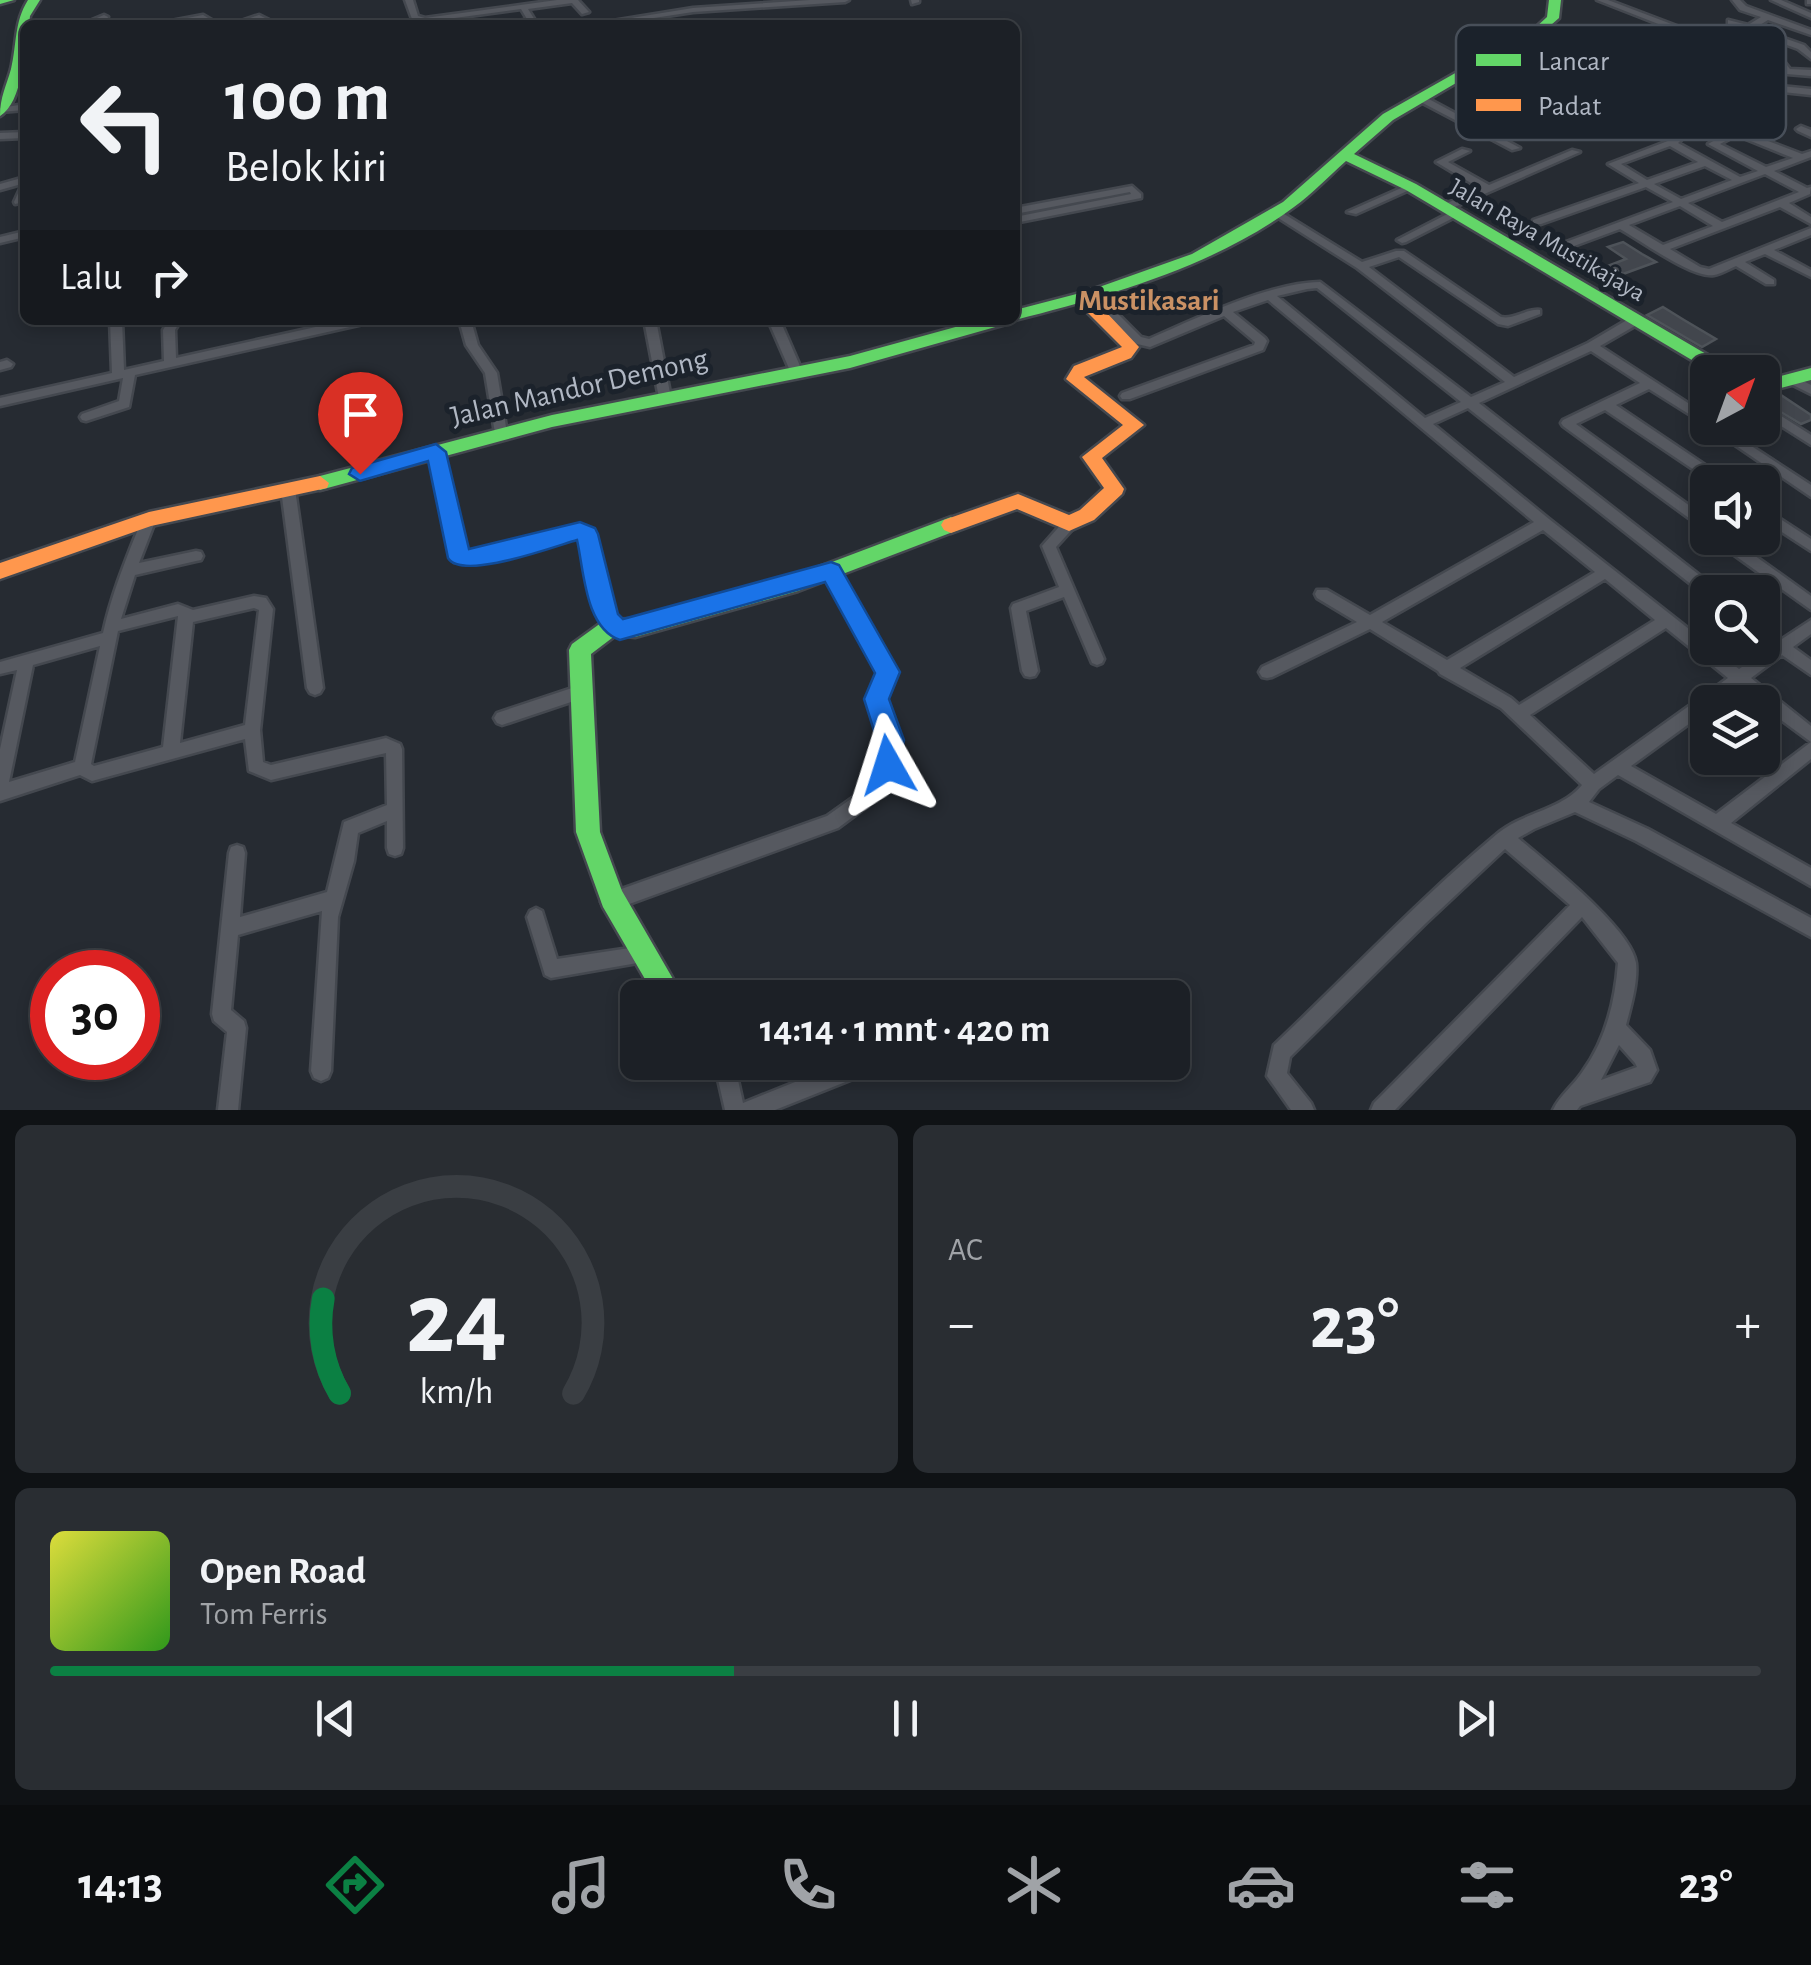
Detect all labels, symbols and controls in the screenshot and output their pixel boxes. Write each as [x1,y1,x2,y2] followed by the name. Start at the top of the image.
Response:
[1456,25,1786,140] legend
[1538,48,1609,76] text: Lancar
[60,60,190,190] icon: left
[225,63,390,133] text: 100 m
[1538,93,1601,121] text: Padat
[225,145,387,190] text: Belok kiri
[1445,174,1649,306] street label: Jalan Raya Mustikajaya
[142,250,197,305] icon: right
[60,259,122,297] text: Lalu
[1078,286,1220,316] district label: Mustikasari
[448,344,711,432] street label: Jalan Mandor Demong
[1690,355,1780,445] north arrow
[1690,355,1780,775] map controls
[318,372,403,475] pin
[333,387,388,442] icon: arrive
[1690,465,1780,555] button: sound
[1690,575,1780,665] button: search
[1690,685,1780,775] button: layers
[836,713,940,817] position arrow
[30,950,160,1080] speed limit sign: 30
[760,1011,1050,1049] text: 14:14 · 1 mnt · 420 m
[948,1234,983,1266] text: AC
[406,1268,507,1372] text: 24
[1310,1287,1399,1362] text: 23°
[948,1297,974,1352] text: −
[1735,1297,1761,1352] text: +
[420,1374,493,1410] text: km/h
[200,1553,366,1591] text: Open Road
[200,1598,328,1630] text: Tom Ferris
[308,1691,363,1746] icon: previous
[878,1691,933,1746] icon: pause
[1448,1691,1503,1746] icon: next
[320,1850,390,1920] icon: directions
[546,1850,616,1920] icon: music
[773,1850,843,1920] icon: phone
[999,1850,1069,1920] icon: climate
[1226,1850,1296,1920] icon: car
[1452,1850,1522,1920] icon: filters
[78,1862,163,1907] text: 14:13
[1679,1862,1733,1907] text: 23°

